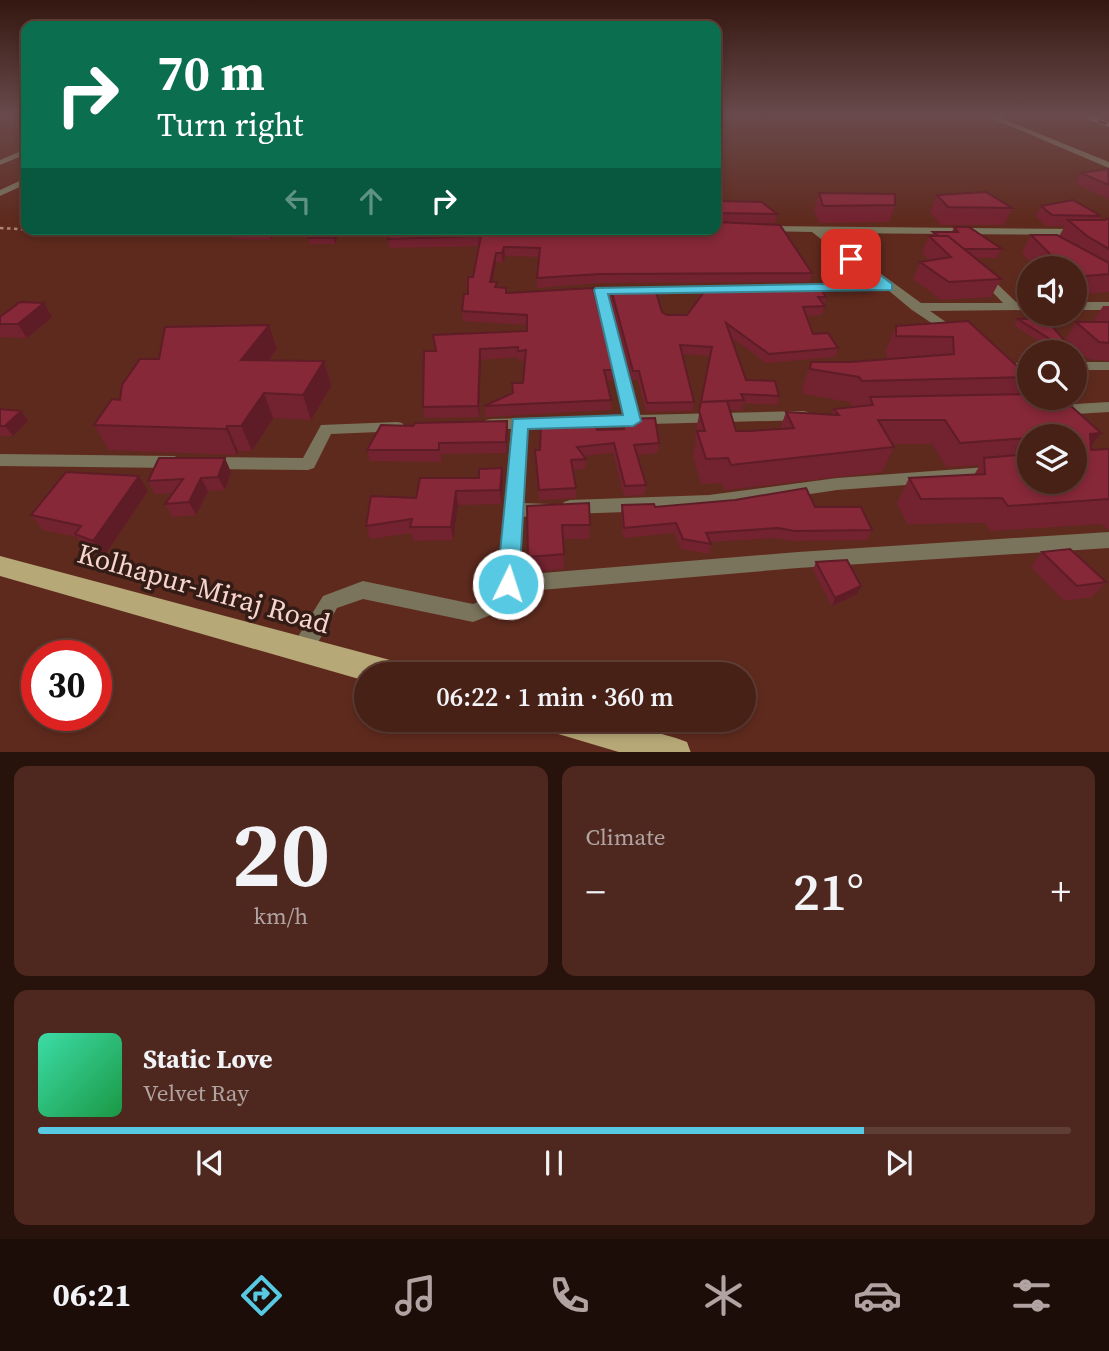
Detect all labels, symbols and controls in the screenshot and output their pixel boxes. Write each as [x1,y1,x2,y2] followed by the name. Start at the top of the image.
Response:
[157,39,265,106] text: 70 m
[42,49,133,140] icon: right
[157,103,303,147] text: Turn right
[279,182,317,220] icon: left
[352,182,390,220] icon: ahead
[425,182,463,220] icon: right
[821,229,881,289] pin
[832,240,870,278] icon: arrive
[1017,256,1087,494] map controls
[1017,256,1087,326] button: sound
[1017,340,1087,410] button: search
[1017,424,1087,494] button: layers
[73,534,335,642] street label: Kolhapur-Miraj Road
[471,547,545,621] position arrow
[21,640,112,731] speed limit sign: 30
[436,679,674,715] text: 06:22 · 1 min · 360 m
[231,792,330,916] text: 20
[586,821,665,853] text: Climate
[793,856,864,927] text: 21°
[586,866,606,918] text: −
[1051,866,1071,918] text: +
[253,900,308,932] text: km/h
[143,1041,272,1077] text: Static Love
[143,1077,249,1109] text: Velvet Ray
[191,1144,229,1182] icon: previous
[535,1144,573,1182] icon: pause
[880,1144,918,1182] icon: next
[237,1271,286,1320] icon: directions
[391,1271,440,1320] icon: music
[545,1271,594,1320] icon: phone
[699,1271,748,1320] icon: climate
[853,1271,902,1320] icon: car
[1007,1271,1056,1320] icon: filters
[53,1273,132,1317] text: 06:21

